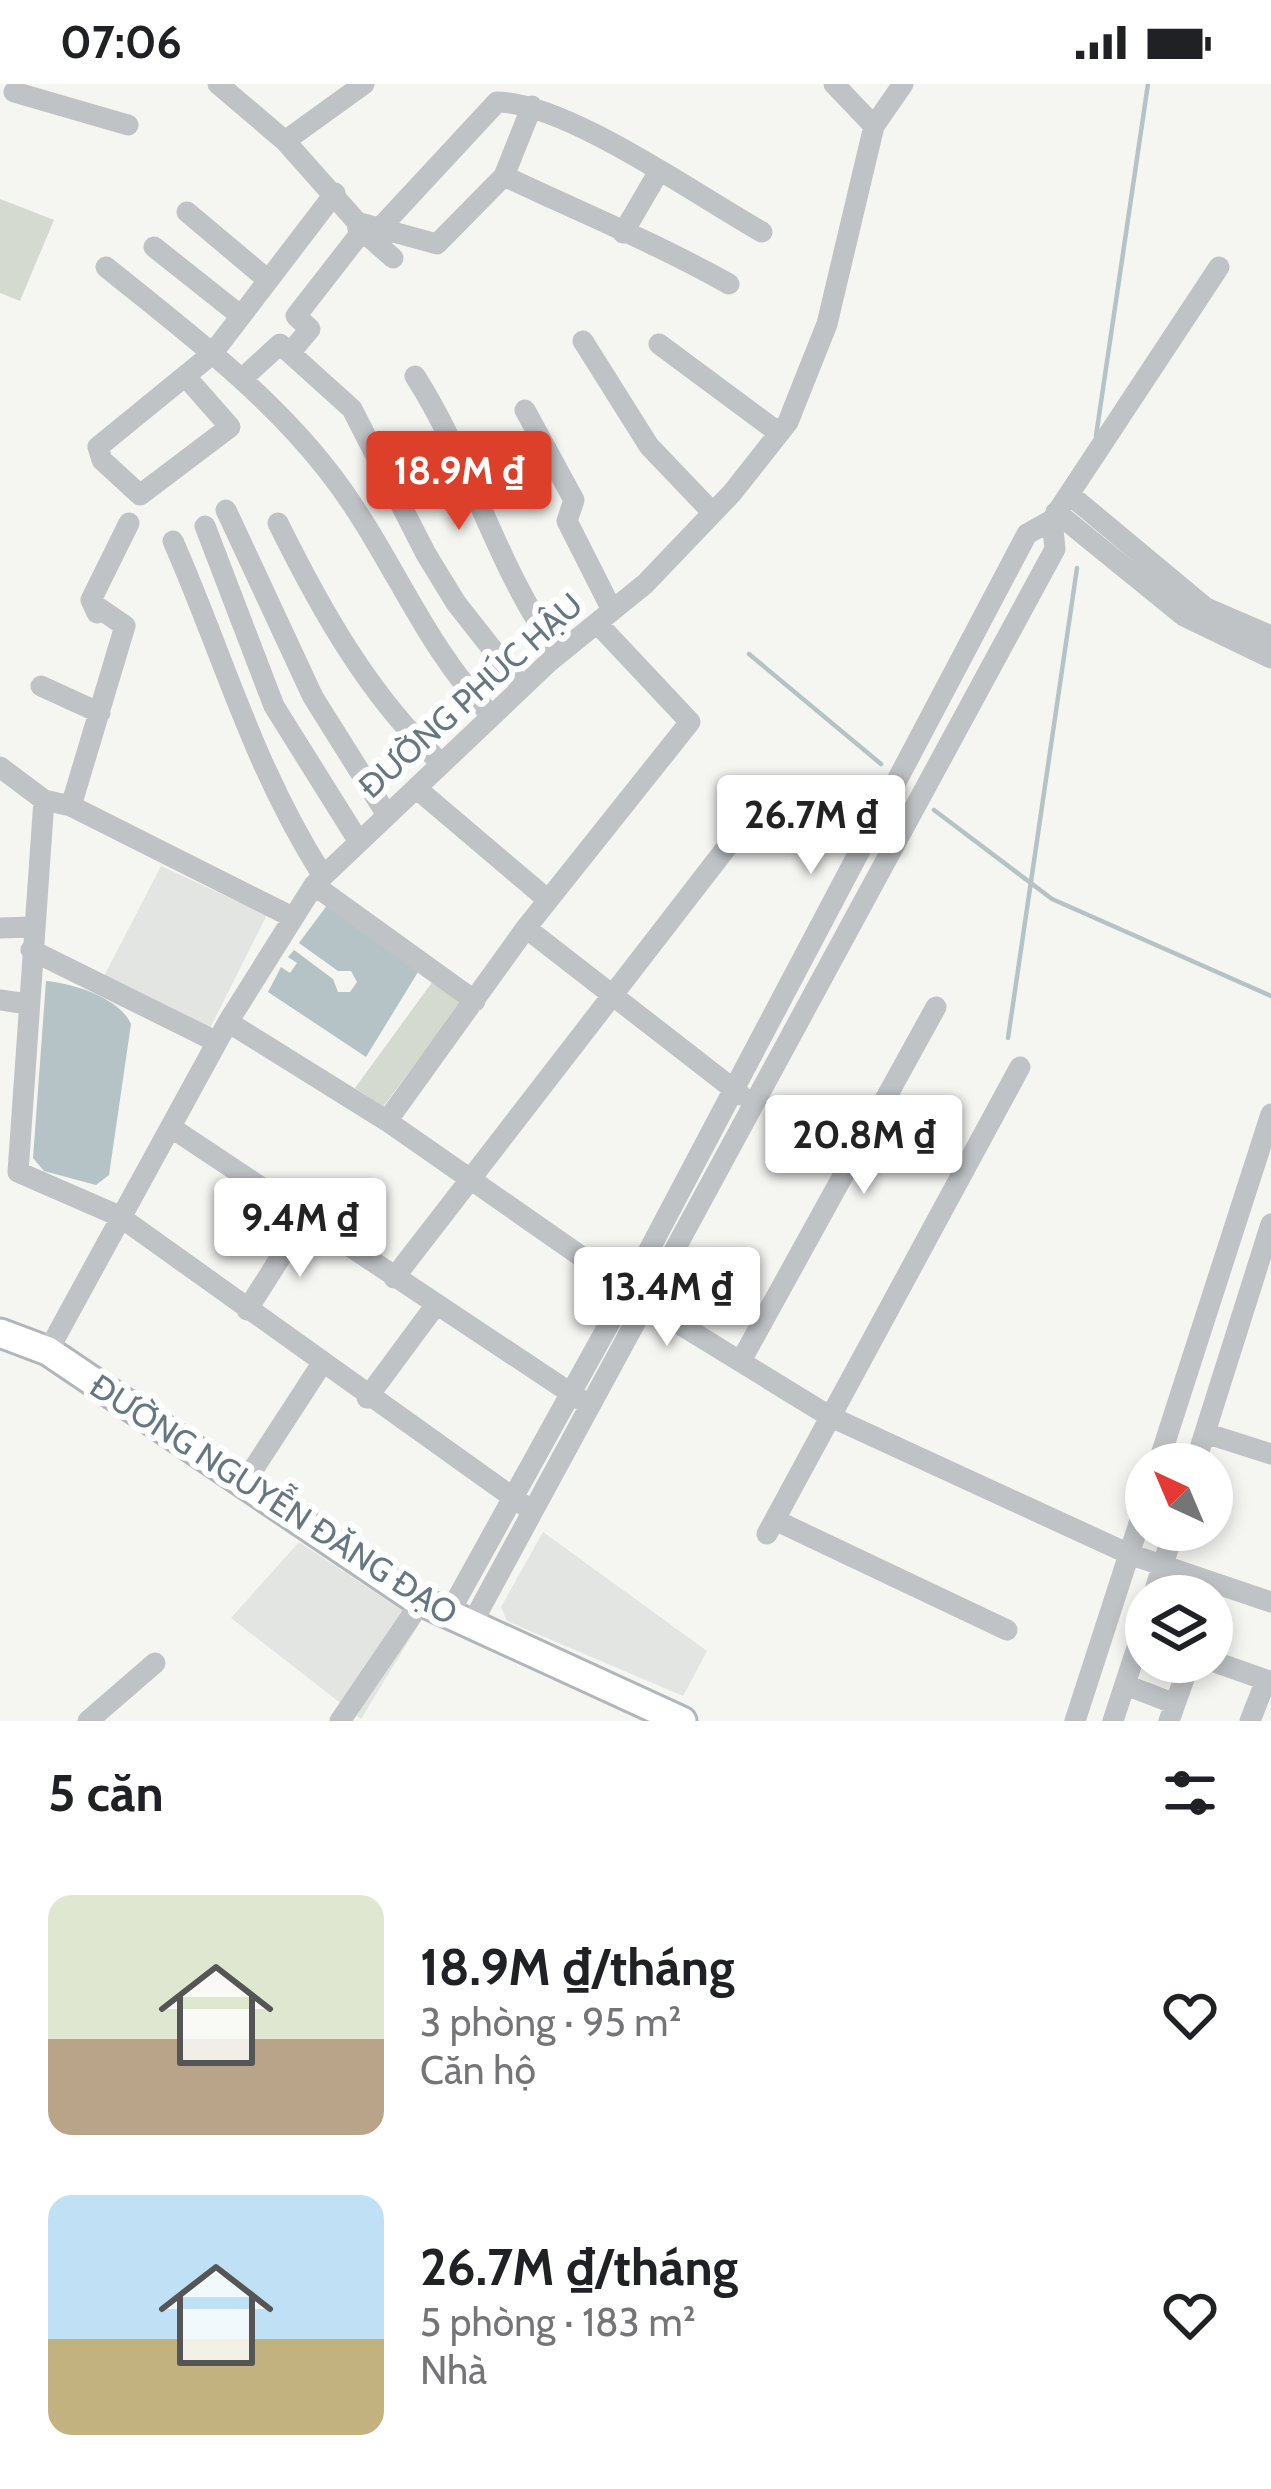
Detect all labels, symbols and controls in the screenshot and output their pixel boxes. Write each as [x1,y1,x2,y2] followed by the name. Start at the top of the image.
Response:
[60,15,182,69] text: 07:06
[348,431,570,533] pin: 18.9M ₫
[393,446,525,494] text: 18.9M ₫
[349,583,590,806] street label: ĐƯỜNG PHÚC HẬU
[700,775,922,877] pin: 26.7M ₫
[744,790,878,838] text: 26.7M ₫
[753,1095,975,1197] pin: 20.8M ₫
[792,1110,936,1158] text: 20.8M ₫
[202,1178,398,1280] pin: 9.4M ₫
[241,1193,359,1241] text: 9.4M ₫
[556,1247,778,1349] pin: 13.4M ₫
[601,1262,733,1310] text: 13.4M ₫
[83,1362,467,1633] street label: ĐƯỜNG NGUYỄN ĐĂNG ĐẠO
[1125,1443,1233,1551] north arrow
[1125,1443,1233,1683] map controls
[1125,1575,1233,1683] button: layers
[1157,1760,1223,1826] icon: filters
[48,1762,164,1824] text: 5 căn
[420,1936,734,1998] text: 18.9M ₫/tháng
[144,1943,288,2087] icon: home
[1157,1982,1223,2048] icon: heart
[420,1998,681,2046] text: 3 phòng · 95 m²
[420,2046,536,2094] text: Căn hộ
[420,2236,738,2298] text: 26.7M ₫/tháng
[144,2243,288,2387] icon: home
[1157,2282,1223,2348] icon: heart
[420,2298,696,2346] text: 5 phòng · 183 m²
[420,2346,487,2394] text: Nhà

